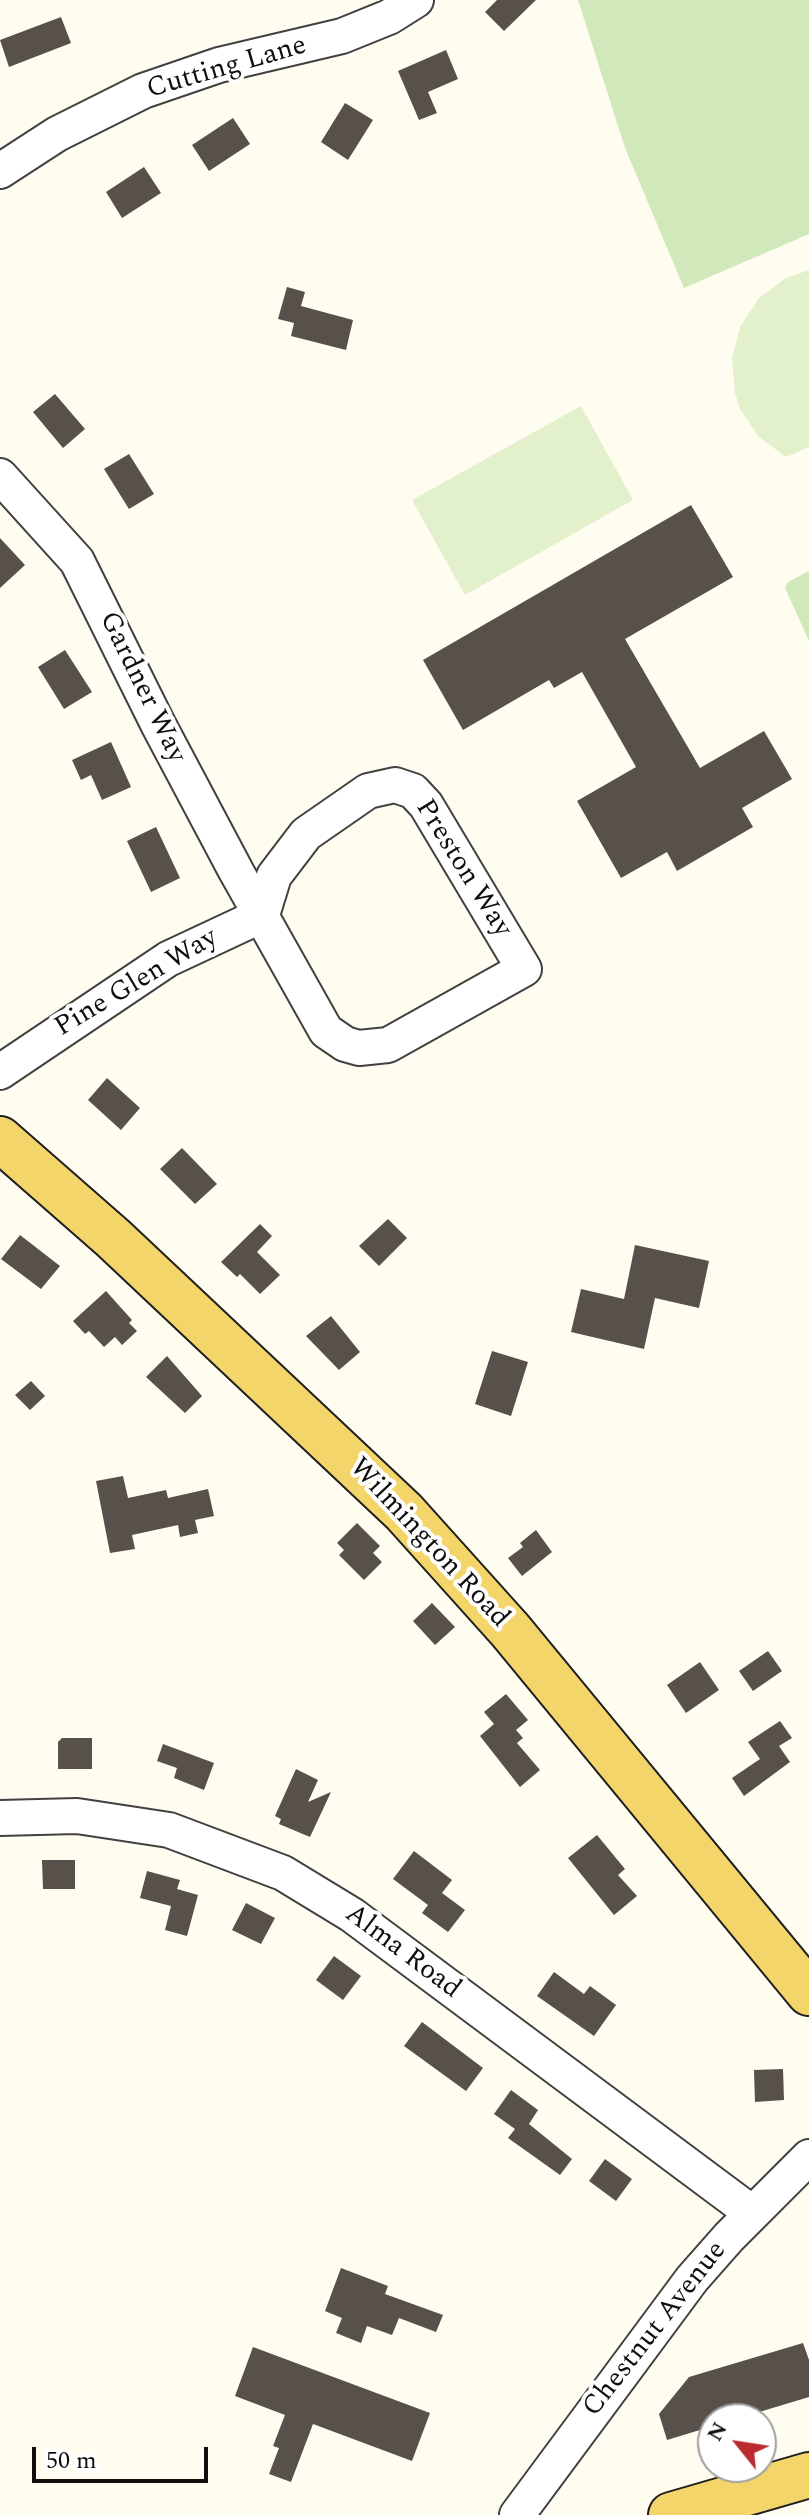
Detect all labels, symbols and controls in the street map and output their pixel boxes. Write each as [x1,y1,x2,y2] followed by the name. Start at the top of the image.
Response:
[143,30,311,108] street label: Cutting Lane
[90,607,192,769] street label: Gardner Way
[406,794,518,944] street label: Preston Way
[50,922,224,1046] street label: Pine Glen Way
[341,1452,515,1636] street label: Wilmington Road
[337,1898,467,2008] street label: Alma Road
[577,2236,735,2424] street label: Chestnut Avenue
[697,2403,777,2483] north arrow
[699,2416,736,2448] text: N
[36,2431,212,2481] scale bar
[46,2443,97,2479] text: 50 m

